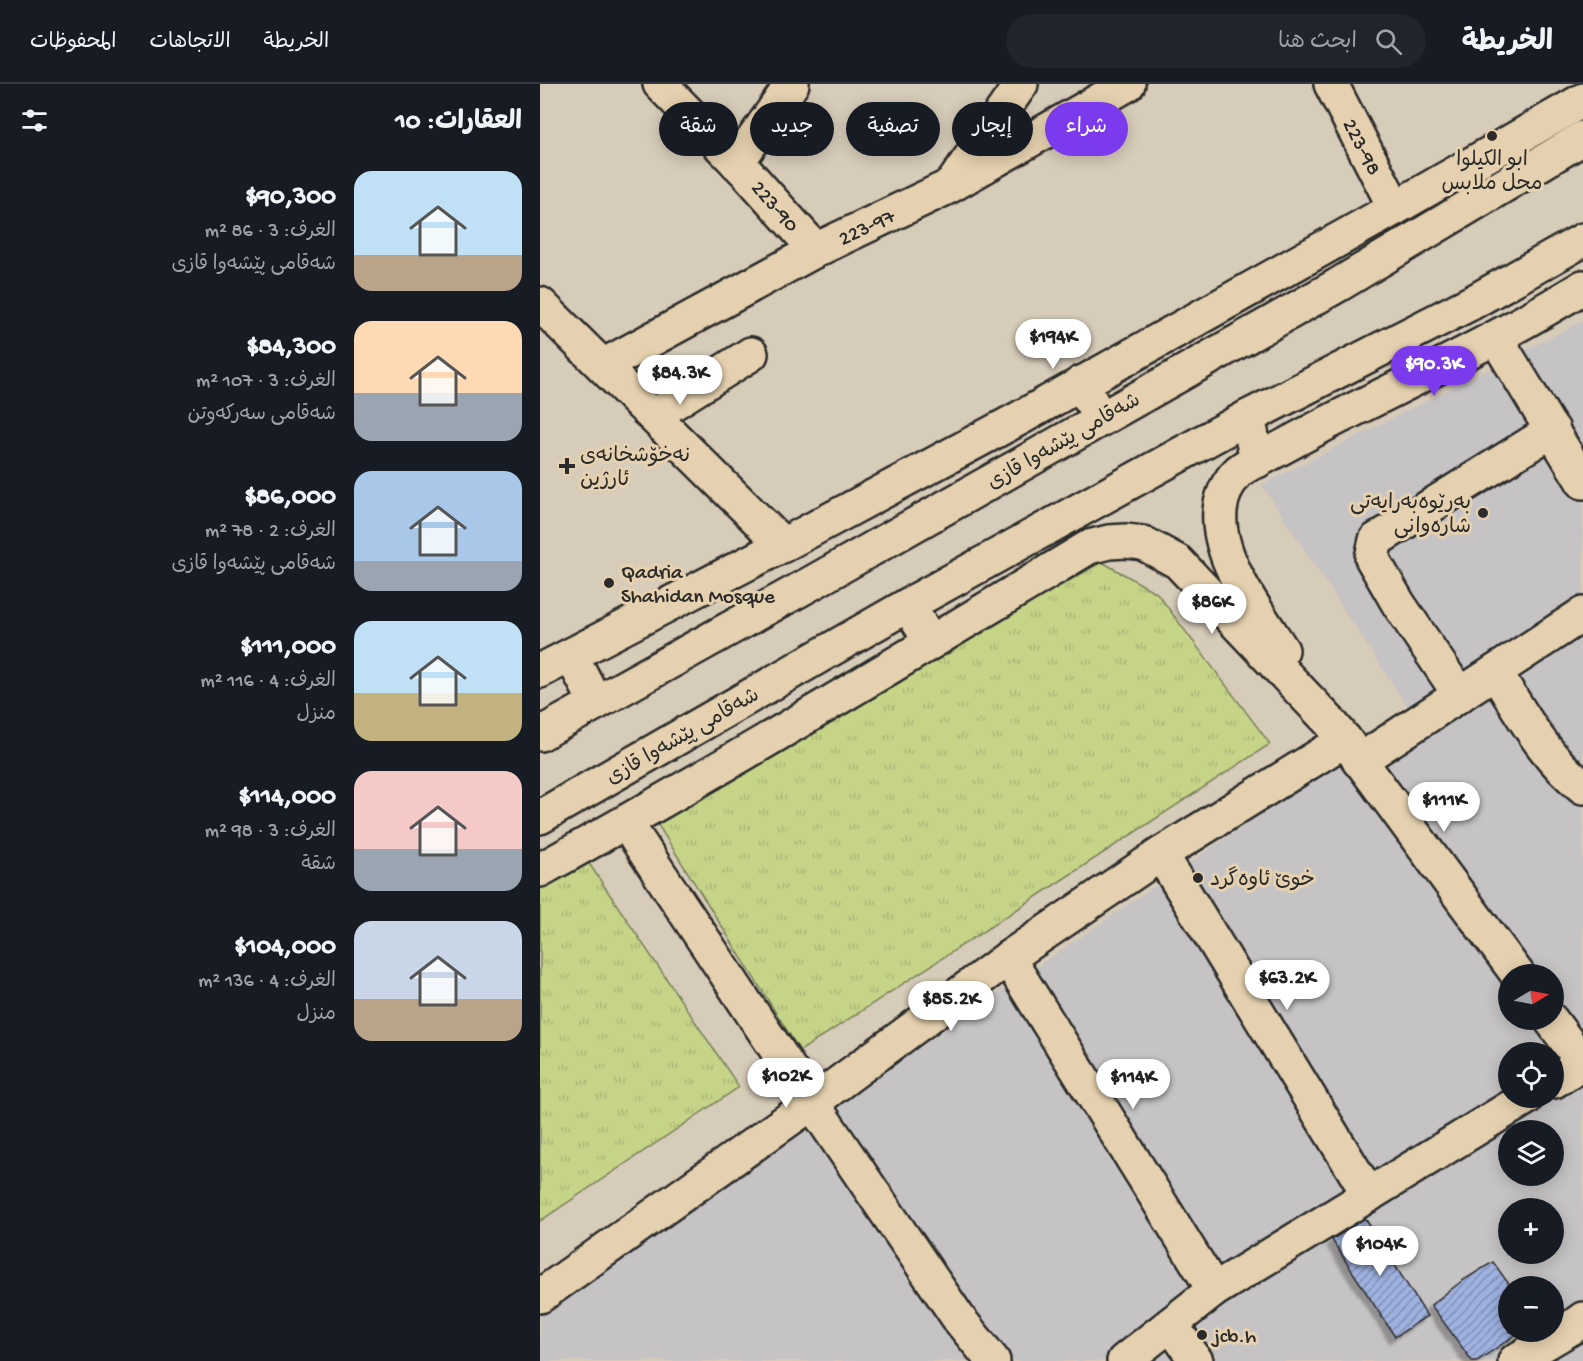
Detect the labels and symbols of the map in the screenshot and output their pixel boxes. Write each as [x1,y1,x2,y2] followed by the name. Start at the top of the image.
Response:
[1335,115,1385,180] street label: 223-98
[1485,129,1499,143] marker: ابو الكيلوا محل ملابس
[1441,149,1543,198] place label: ابو الكيلوا محل ملابس
[744,177,803,239] street label: 223-90
[835,205,901,253] street label: 223-97
[1011,319,1095,370] pin: $194K
[1385,346,1483,397] pin: $90.3K
[631,355,729,406] pin: $84.3K
[984,389,1146,497] street label: شەقامی پێشەوا قازی
[580,445,690,494] place label: نەخۆشخانەی ئارژین
[558,457,576,475] marker: نەخۆشخانەی ئارژین
[1350,492,1471,541] place label: بەرێوەبەرایەتی شارەوانی
[1476,506,1490,520] marker: بەرێوەبەرایەتی شارەوانی
[621,562,776,611] place label: Qadria Shahidan Mosque
[602,576,616,590] marker: Qadria Shahidan Mosque
[1176,584,1248,635] pin: $86K
[603,684,765,792] street label: شەقامی پێشەوا قازی
[1402,782,1486,833] pin: $111K
[1210,866,1315,894] place label: خوێ ئاوەگرد
[1191,871,1205,885] marker: خوێ ئاوەگرد
[1238,960,1336,1011] pin: $63.2K
[1498,964,1564,1030] north arrow
[902,981,1000,1032] pin: $85.2K
[744,1058,828,1109] pin: $102K
[1091,1059,1175,1110] pin: $114K
[1338,1226,1422,1277] pin: $104K
[1211,1326,1256,1351] place label: jcb.h
[1195,1328,1209,1342] marker: jcb.h

